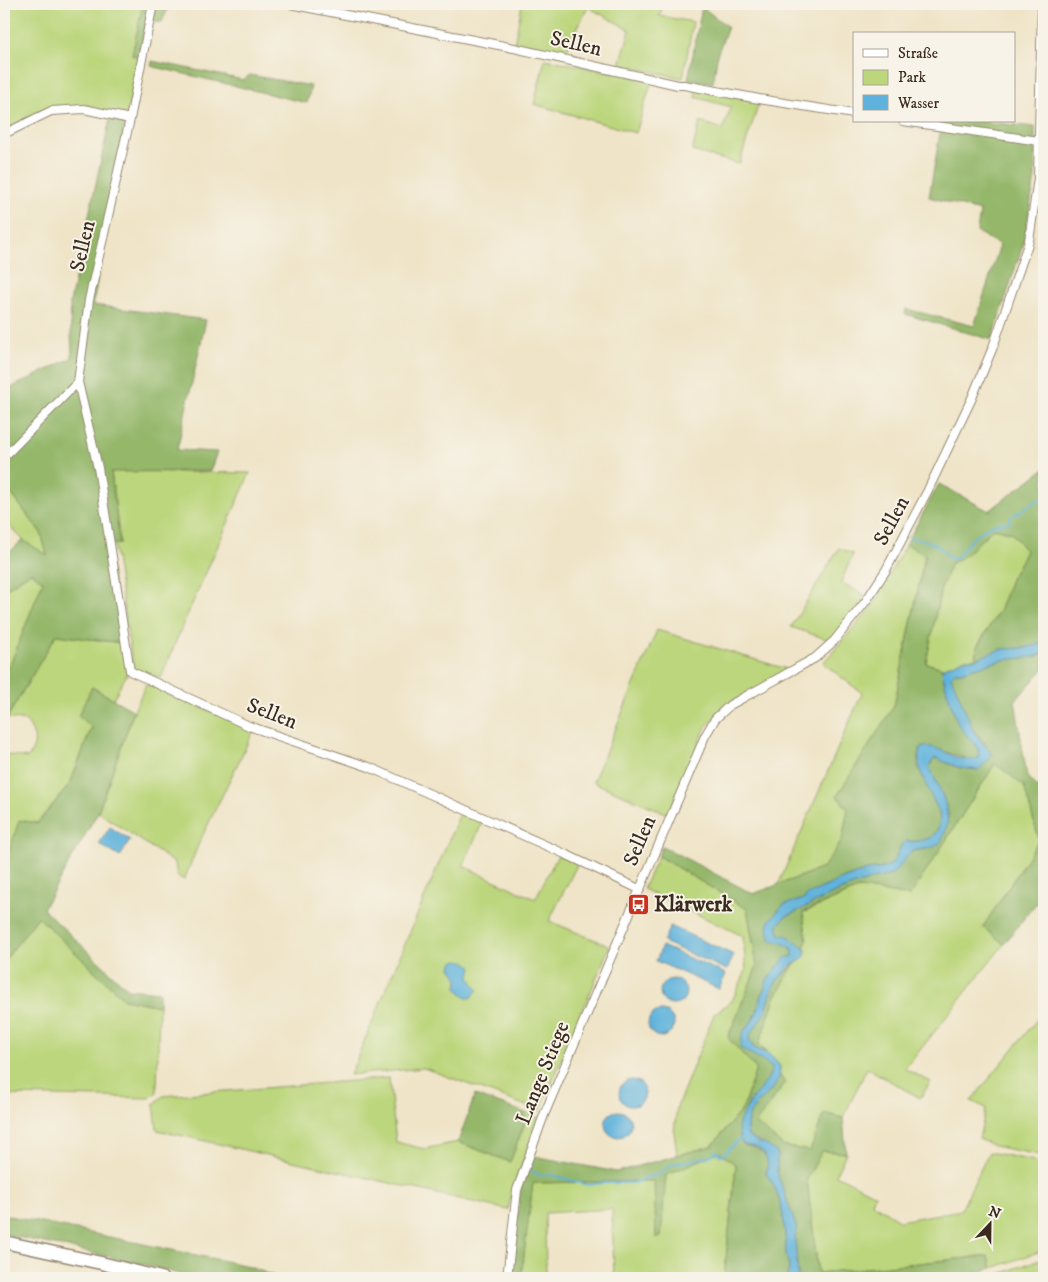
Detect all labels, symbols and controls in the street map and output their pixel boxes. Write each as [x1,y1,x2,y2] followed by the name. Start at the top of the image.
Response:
[548,25,604,63] street label: Sellen
[853,32,1016,122] legend
[898,44,938,63] text: Straße
[898,68,927,87] text: Park
[897,94,939,113] text: Wasser
[64,218,102,274] street label: Sellen
[868,492,916,550] street label: Sellen
[243,693,301,735] street label: Sellen
[618,812,662,870] street label: Sellen
[654,892,733,918] place label: Klärwerk
[626,893,650,917] bus stop icon: Klärwerk
[510,1017,576,1129] street label: Lange Stiege
[966,1200,1016,1250] north arrow
[986,1202,1004,1224] text: N

